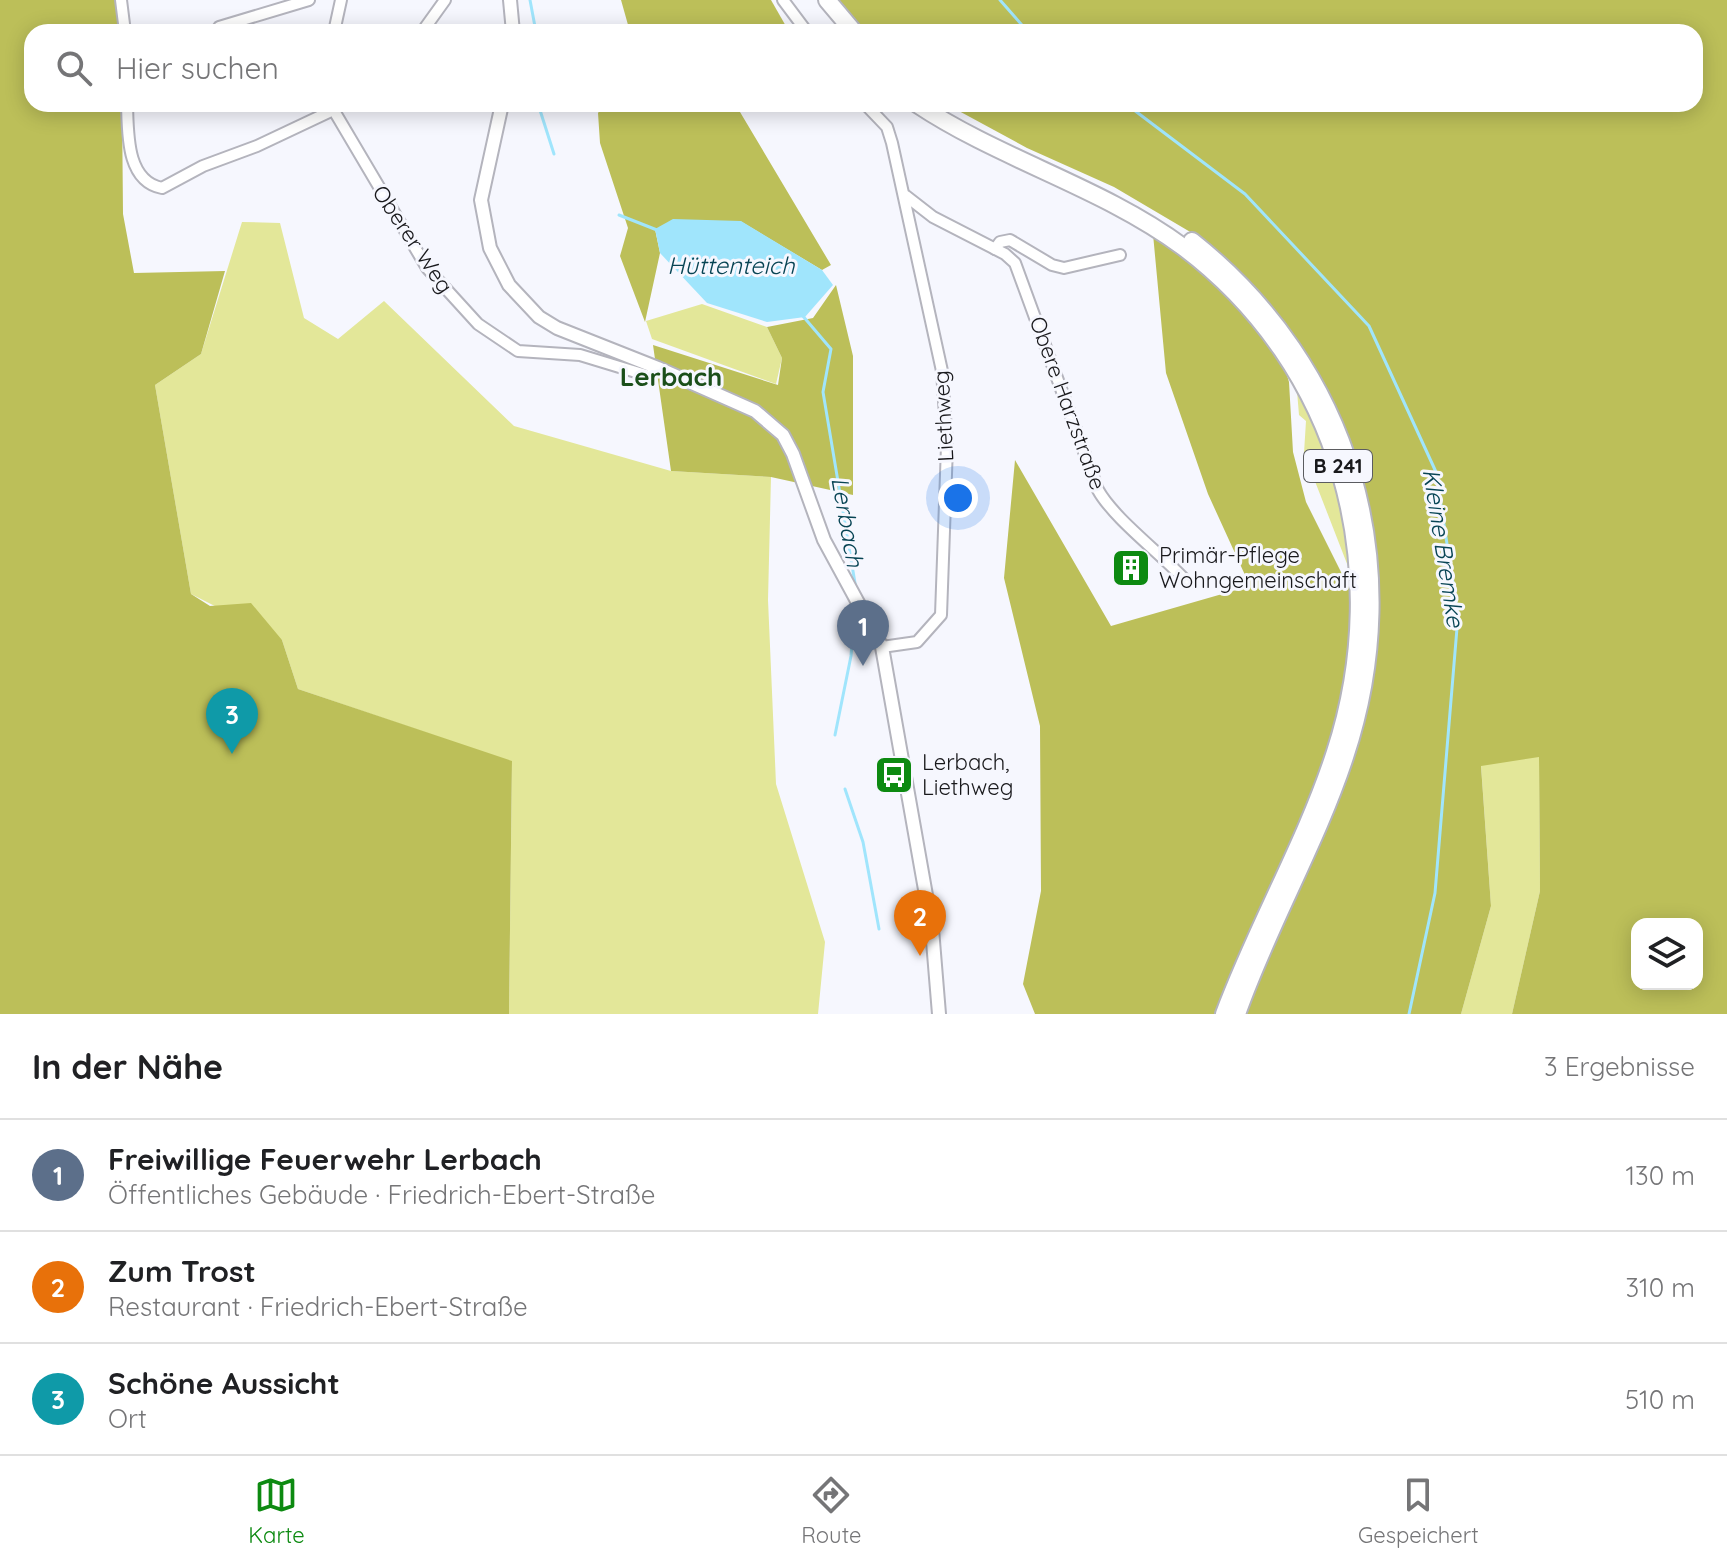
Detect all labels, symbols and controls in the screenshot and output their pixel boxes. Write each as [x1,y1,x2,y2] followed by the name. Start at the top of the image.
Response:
[24,24,1703,112] search box
[52,46,96,90] icon: search
[116,49,279,87] text: Hier suchen
[367,180,459,298] street label: Oberer Weg
[667,250,795,280] water label: Hüttenteich
[1024,313,1112,493] street label: Obere Harzstraße
[620,360,722,393] district label: Lerbach
[927,370,959,462] street label: Liethweg
[1304,450,1372,482] road number: B 241
[1417,467,1472,631] water label: Kleine Bremke
[825,475,871,569] water label: Lerbach
[938,478,978,518] your location
[1159,541,1357,594] place label: Primär-Pflege Wohngemeinschaft
[1110,547,1152,589] building icon: Primär-Pflege Wohngemeinschaft
[837,600,889,666] pin: 1
[206,688,258,754] pin: 3
[922,748,1013,801] place label: Lerbach, Liethweg
[873,754,915,796] bus stop icon: Lerbach, Liethweg
[894,890,946,956] pin: 2
[1631,918,1703,990] map controls
[1631,918,1703,990] button: layers
[32,1045,223,1088] text: In der Nähe
[1544,1050,1695,1083] text: 3 Ergebnisse
[108,1140,542,1178] text: Freiwillige Feuerwehr Lerbach
[53,1159,63,1192] text: 1
[1625,1159,1695,1192] text: 130 m
[108,1178,655,1211] text: Öffentliches Gebäude · Friedrich-Ebert-Straße
[108,1252,256,1290] text: Zum Trost
[51,1271,65,1304] text: 2
[1625,1271,1695,1304] text: 310 m
[108,1290,528,1323] text: Restaurant · Friedrich-Ebert-Straße
[108,1364,340,1402] text: Schöne Aussicht
[51,1383,65,1416] text: 3
[1625,1383,1695,1416] text: 510 m
[108,1402,147,1435] text: Ort
[248,1473,305,1549] tab: Karte
[801,1473,861,1549] tab: Route
[1358,1473,1479,1549] tab: Gespeichert

